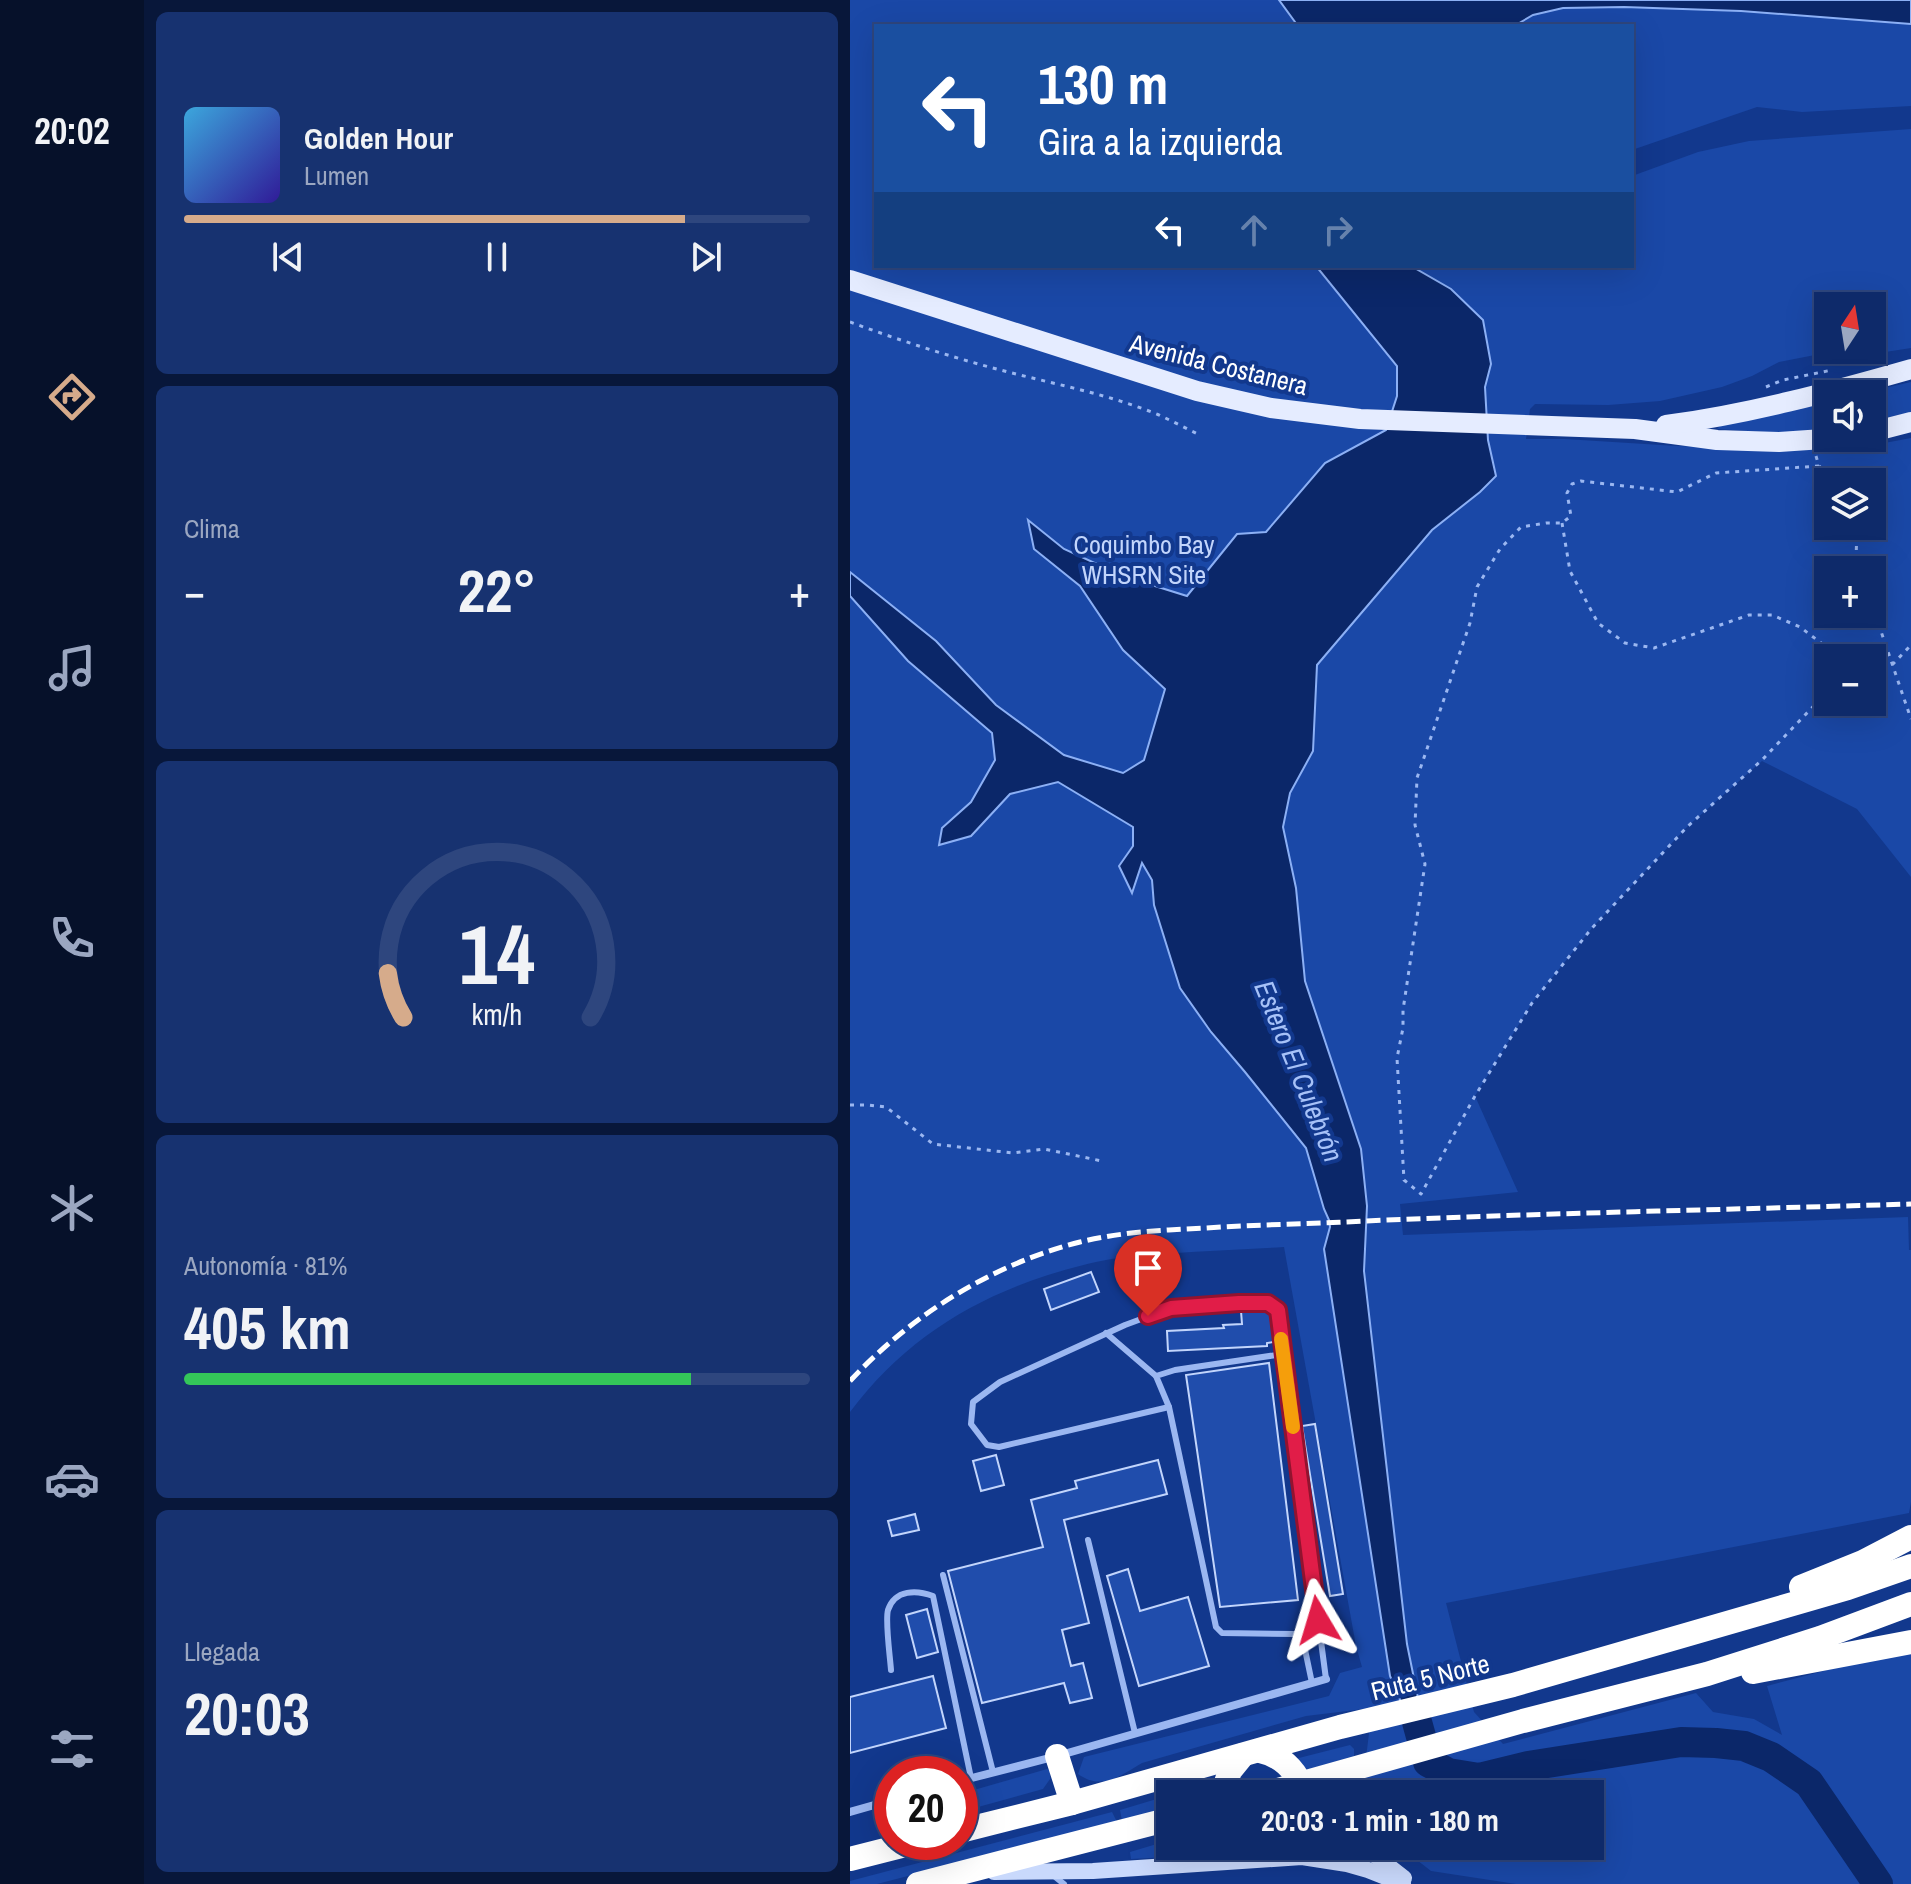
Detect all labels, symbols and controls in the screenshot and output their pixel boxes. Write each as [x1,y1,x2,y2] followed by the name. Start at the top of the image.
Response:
[1038,46,1168,121] text: 130 m
[906,56,1010,160] icon: left
[34,107,110,155] text: 20:02
[304,118,453,158] text: Golden Hour
[1038,118,1283,166] text: Gira a la izquierda
[304,158,369,193] text: Lumen
[1148,208,1192,252] icon: left
[1232,208,1276,252] icon: ahead
[1316,208,1360,252] icon: right
[266,235,310,279] icon: previous
[475,235,519,279] icon: pause
[684,235,728,279] icon: next
[1814,292,1886,364] north arrow
[1814,292,1886,716] map controls
[1125,325,1312,403] street label: Avenida Costanera
[44,369,100,425] icon: directions
[1814,380,1886,452] button: sound
[1814,468,1886,540] button: layers
[184,511,240,546] text: Clima
[1073,527,1215,592] park label: Coquimbo Bay WHSRN Site
[458,550,536,631] text: 22°
[1814,556,1886,628] button: +
[184,561,205,621] text: −
[789,561,810,621] text: +
[44,640,100,696] icon: music
[1814,644,1886,716] button: −
[459,898,535,1010] text: 14
[44,910,100,966] icon: phone
[1245,975,1353,1167] water label: Estero El Culebrón
[472,995,522,1034] text: km/h
[44,1180,100,1236] icon: climate
[1114,1234,1182,1316] pin
[1126,1246,1170,1290] icon: arrive
[184,1248,348,1283] text: Autonomía · 81%
[184,1287,351,1368] text: 405 km
[44,1451,100,1507] icon: car
[1276,1578,1360,1662] position arrow
[184,1634,260,1669] text: Llegada
[1367,1645,1493,1709] street label: Ruta 5 Norte
[184,1673,310,1754] text: 20:03
[44,1721,100,1777] icon: filters
[874,1756,978,1860] speed limit sign: 20
[1261,1800,1499,1840] text: 20:03 · 1 min · 180 m

